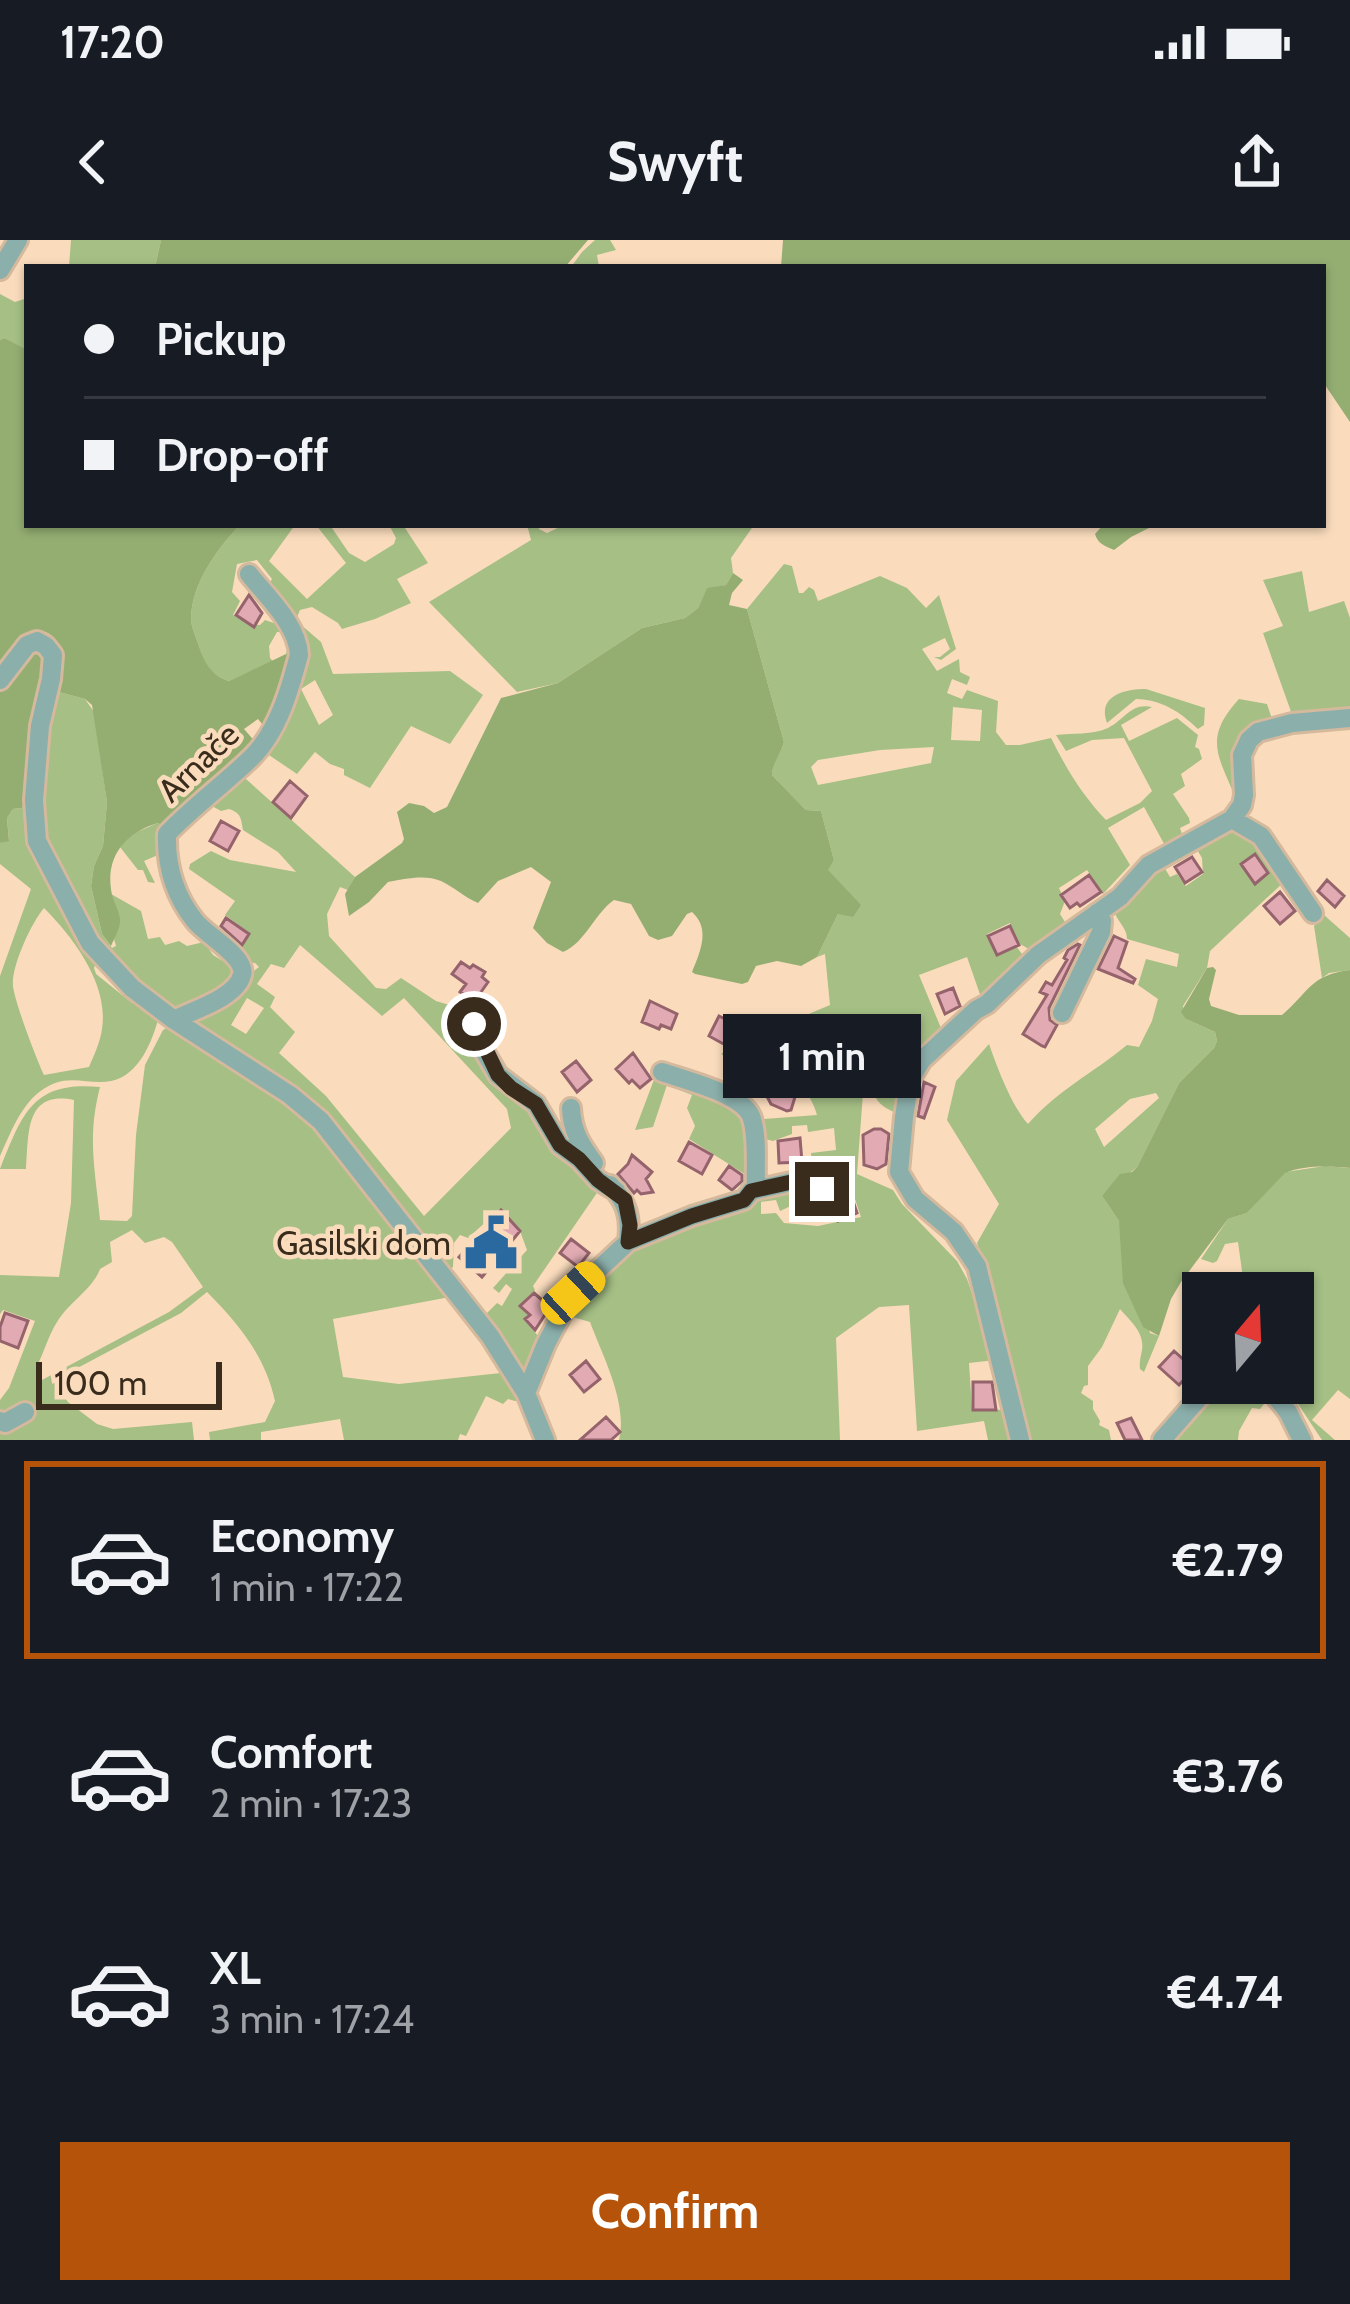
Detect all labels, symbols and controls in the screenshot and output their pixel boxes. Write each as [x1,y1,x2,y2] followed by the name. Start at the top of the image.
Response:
[60,15,165,69] text: 17:20
[60,129,126,195] icon: back
[607,129,743,195] text: Swyft
[1224,129,1290,195] icon: share
[156,312,286,366] text: Pickup
[156,428,329,482] text: Drop-off
[149,714,247,810] street label: Arnače
[447,997,501,1051] route start
[723,1015,921,1099] callout: 1 min
[778,1032,866,1080] text: 1 min
[795,1162,849,1216] route end
[462,1214,520,1272] public building icon: Gasilski dom
[276,1223,451,1263] place label: Gasilski dom
[534,1255,612,1331] car
[1182,1272,1314,1404] north arrow
[1182,1272,1314,1404] map controls
[36,1356,222,1409] scale bar
[54,1363,147,1403] text: 100 m
[66,1506,174,1614] icon: car
[210,1509,394,1563] text: Economy
[1173,1533,1284,1587] text: €2.79
[210,1563,404,1611] text: 1 min · 17:22
[66,1722,174,1830] icon: car
[210,1725,373,1779] text: Comfort
[1174,1749,1284,1803] text: €3.76
[210,1779,412,1827] text: 2 min · 17:23
[66,1938,174,2046] icon: car
[210,1941,261,1995] text: XL
[1168,1965,1284,2019] text: €4.74
[210,1995,414,2043] text: 3 min · 17:24
[60,2142,1290,2280] button: Confirm

